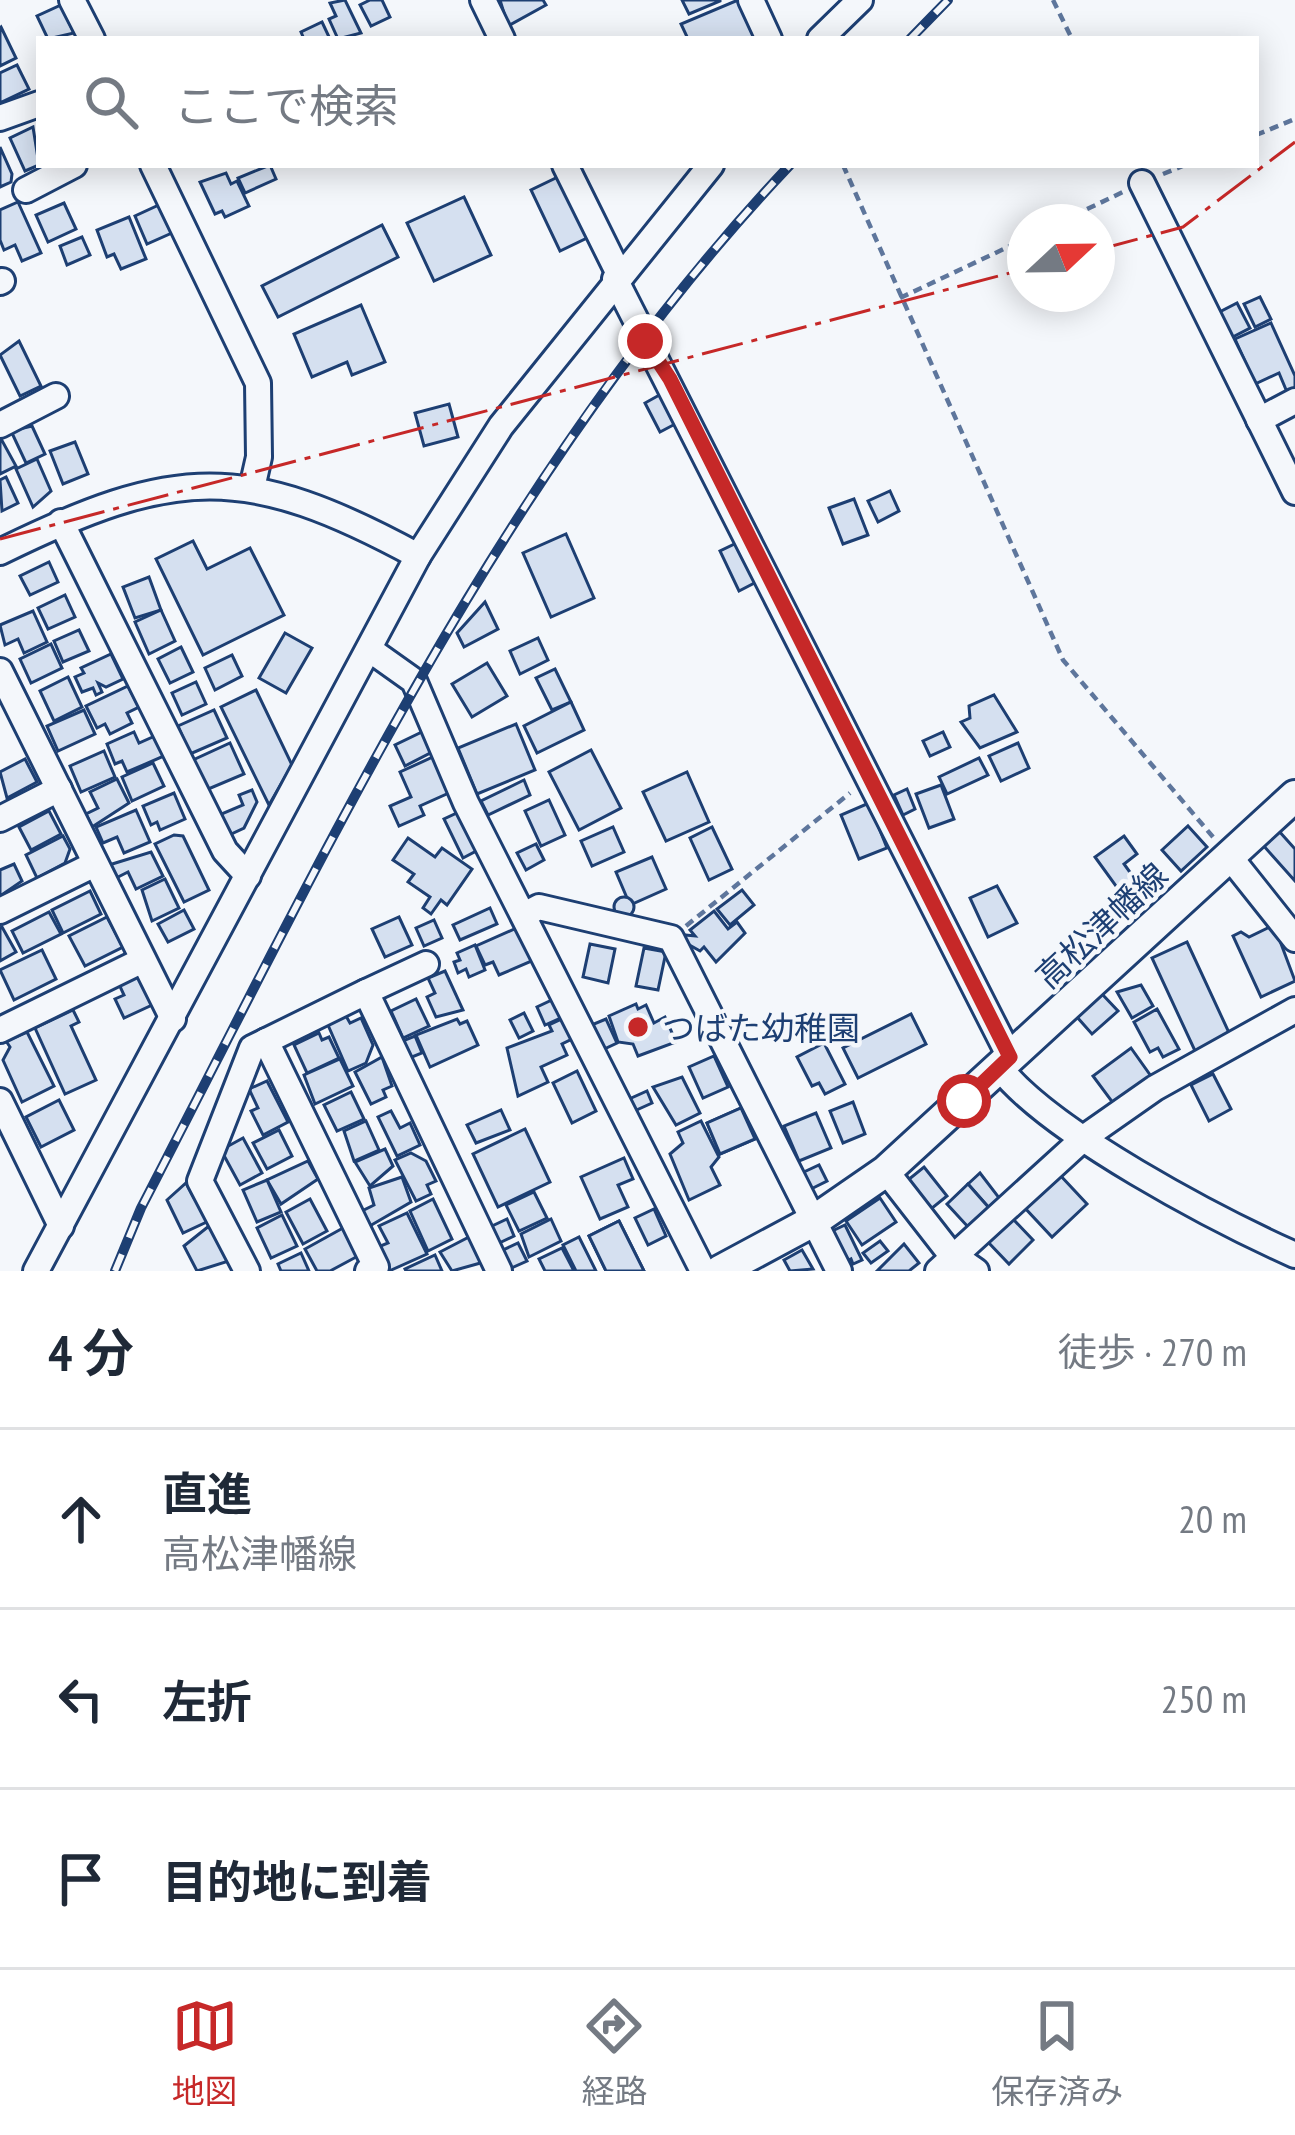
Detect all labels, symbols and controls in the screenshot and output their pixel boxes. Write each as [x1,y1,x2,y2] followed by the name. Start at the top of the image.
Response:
[36,36,1259,168] search box
[78,69,144,135] icon: search
[174,76,399,134] text: ここで検索
[1007,204,1115,312] north arrow
[618,314,672,368] route end
[1026,853,1176,997] street label: 高松津幡線
[662,1006,860,1049] place label: つばた幼稚園
[625,1014,651,1040] marker: つばた幼稚園
[937,1074,991,1128] route start
[48,1319,134,1385] text: 4 分
[1058,1326,1247,1377] text: 徒歩 · 270 m
[162,1464,252,1522] text: 直進
[48,1486,114,1552] icon: ahead
[1178,1493,1247,1544] text: 20 m
[162,1528,357,1579] text: 高松津幡線
[48,1666,114,1732] icon: left
[162,1672,252,1730] text: 左折
[1161,1673,1247,1724] text: 250 m
[48,1846,114,1912] icon: arrive
[162,1852,432,1910] text: 目的地に到着
[172,1993,238,2113] tab: 地図
[581,1993,647,2113] tab: 経路
[991,1993,1123,2113] tab: 保存済み

